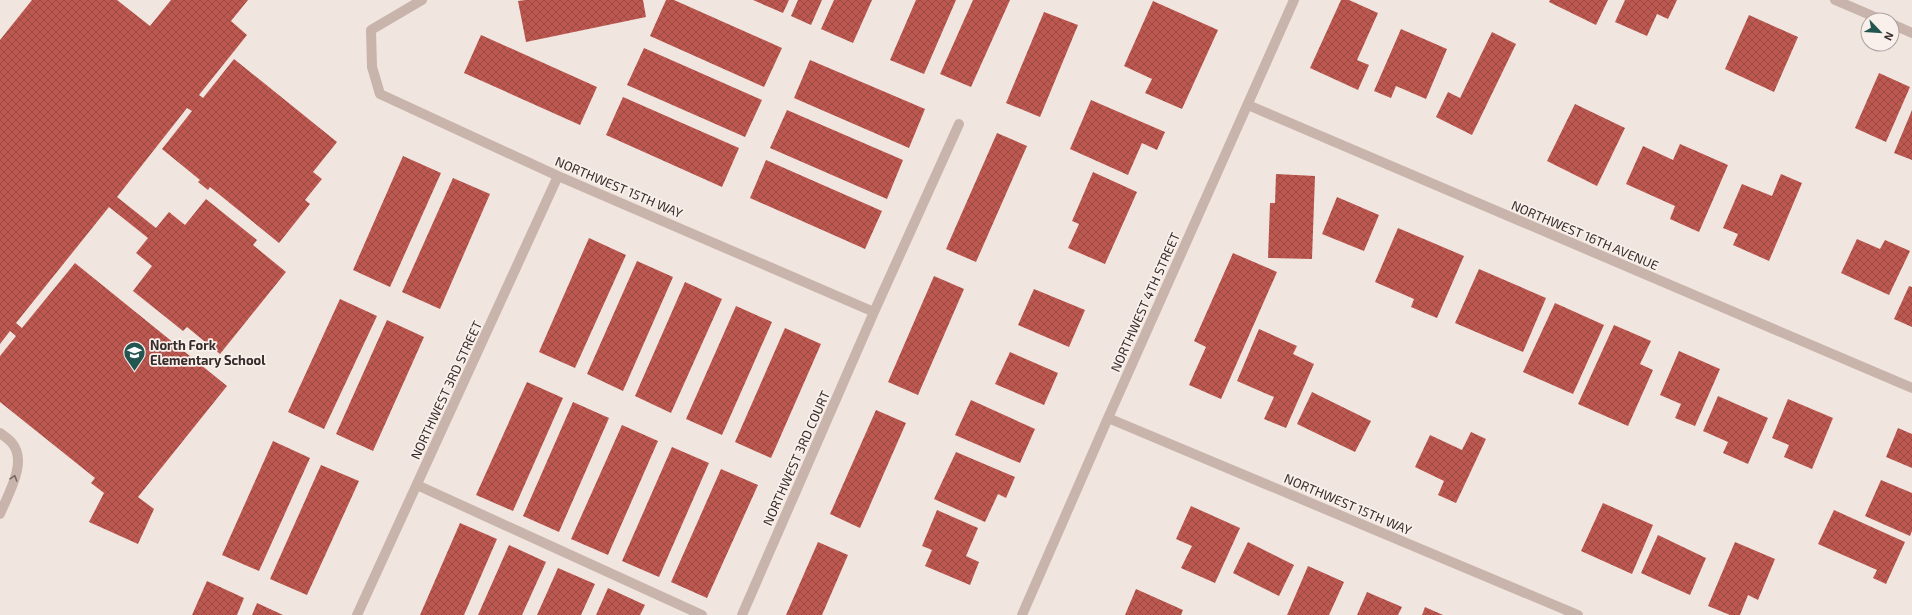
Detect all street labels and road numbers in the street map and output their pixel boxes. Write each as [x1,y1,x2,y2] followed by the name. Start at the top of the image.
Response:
[553,153,686,221] street label: NORTHWEST 15TH WAY
[1509,197,1661,273] street label: NORTHWEST 16TH AVENUE
[1107,229,1183,374] street label: NORTHWEST 4TH STREET
[407,318,485,462] street label: NORTHWEST 3RD STREET
[759,388,833,528] street label: NORTHWEST 3RD COURT
[1282,470,1415,538] street label: NORTHWEST 15TH WAY

